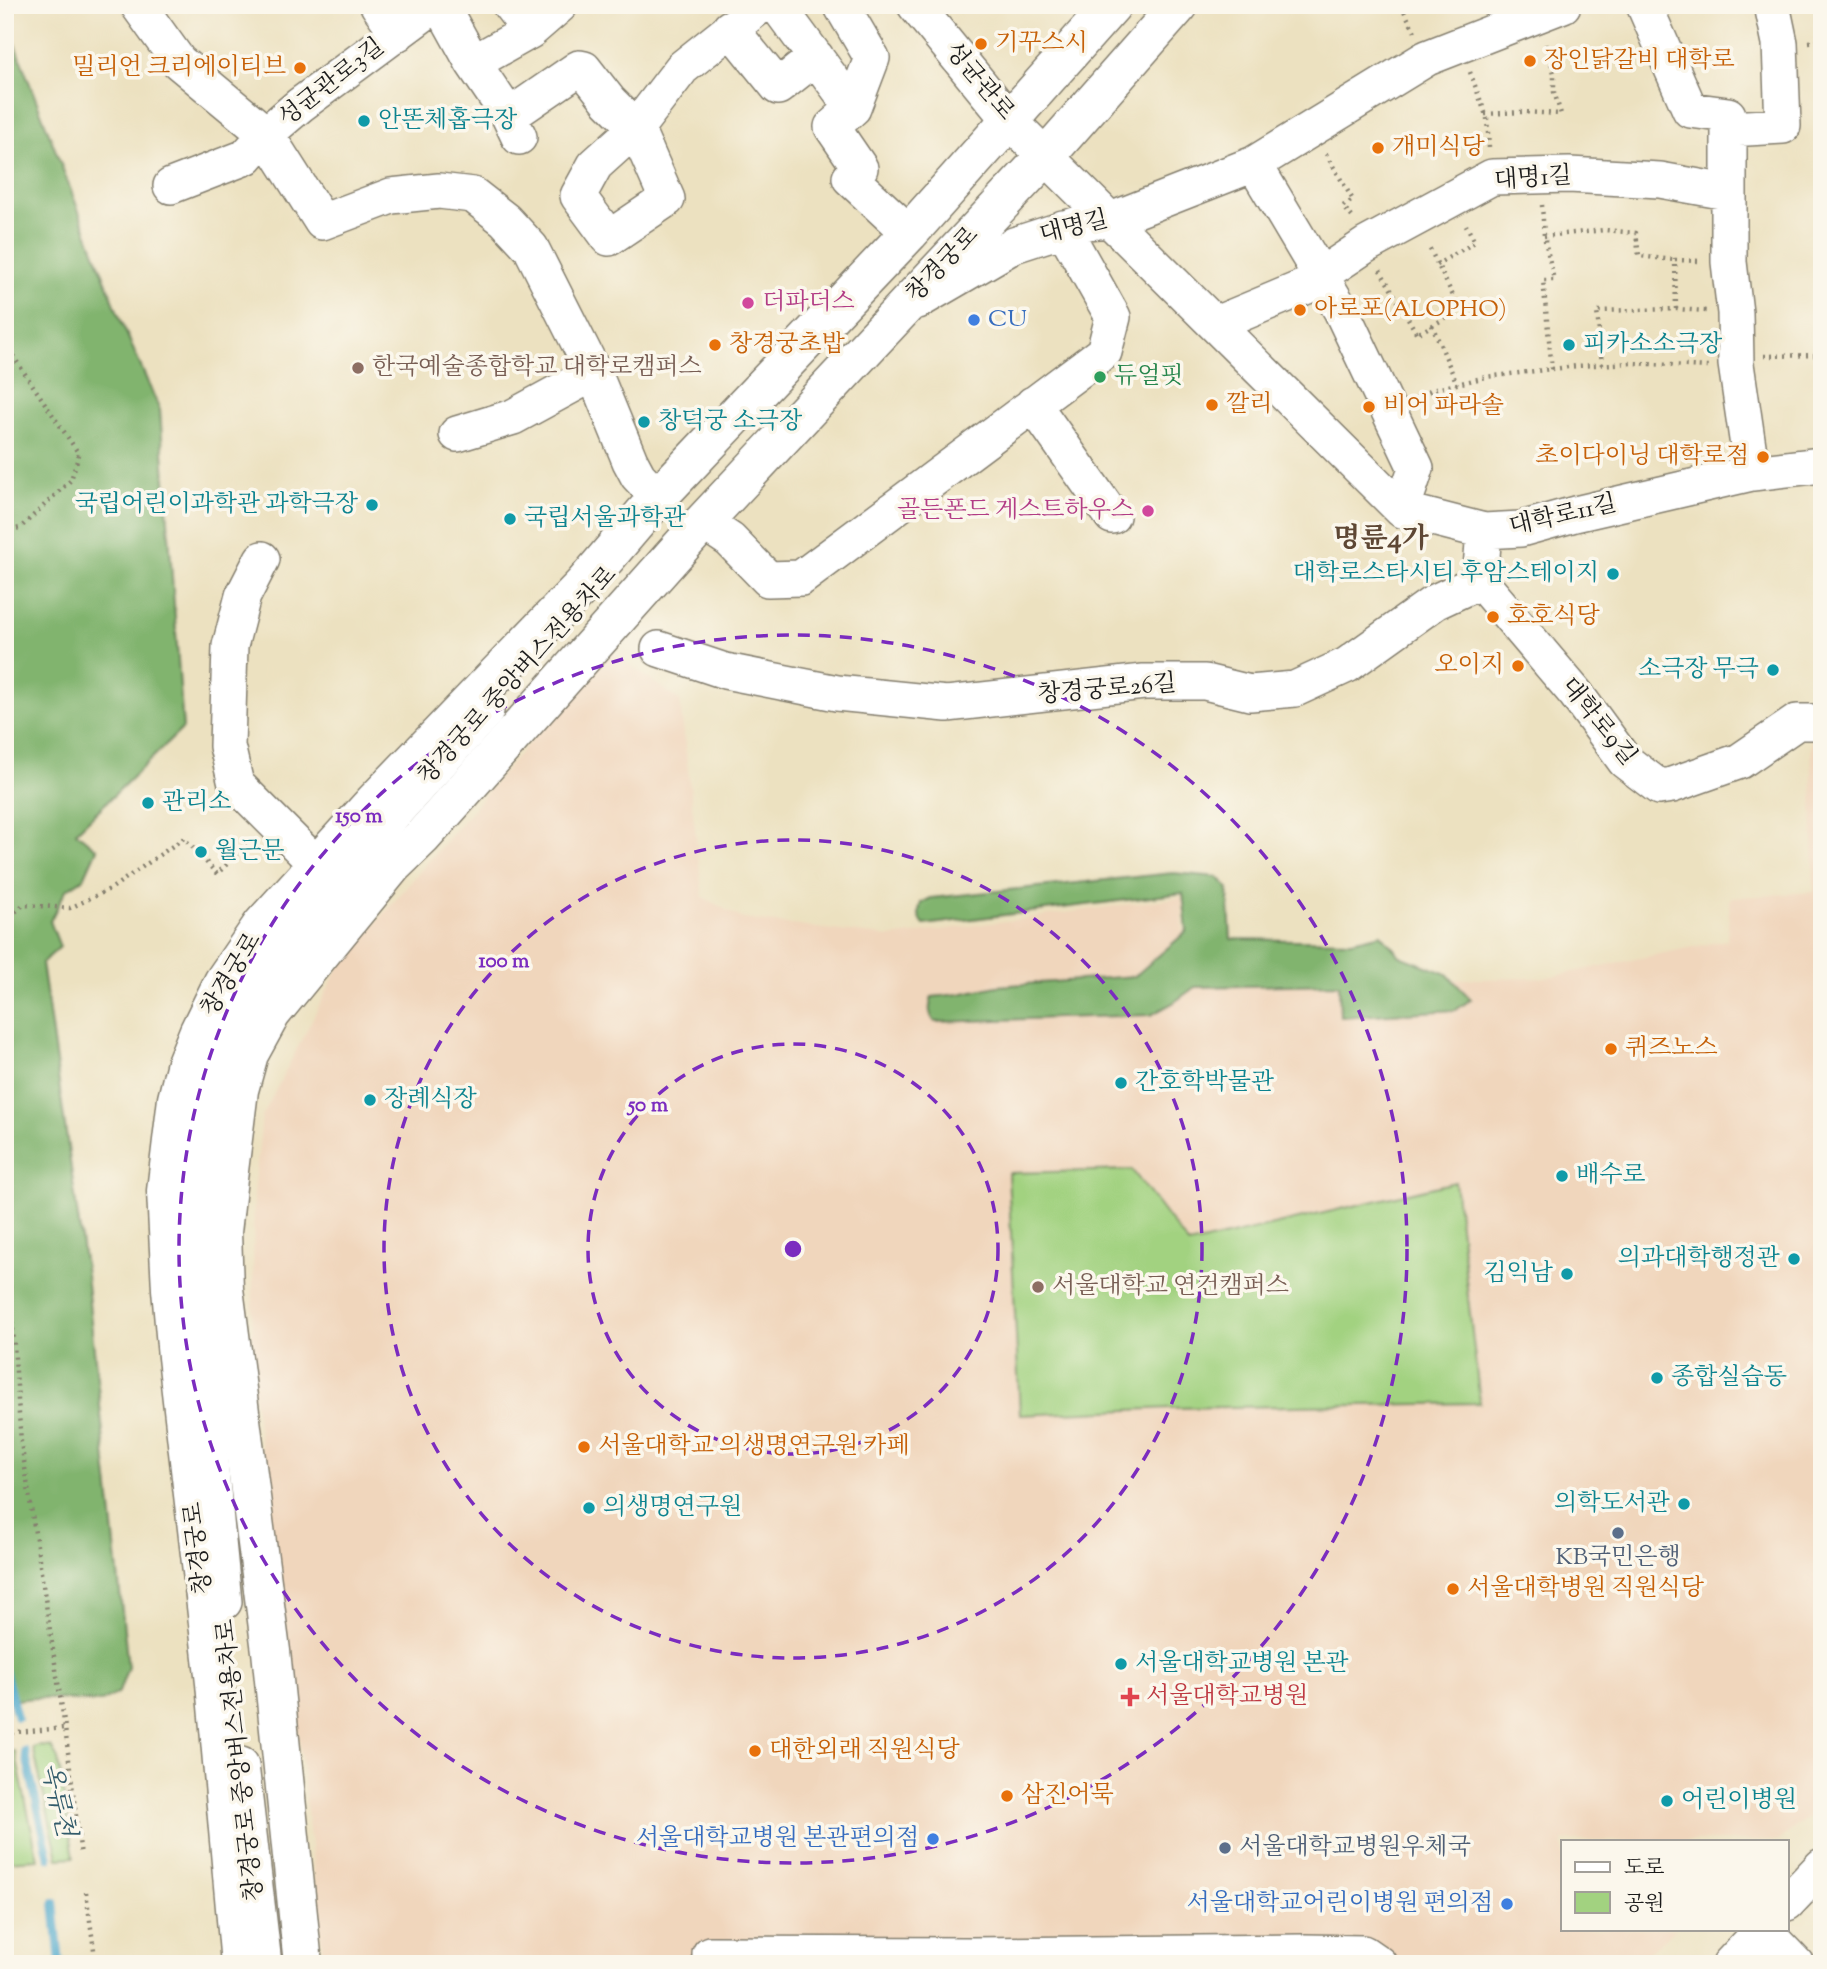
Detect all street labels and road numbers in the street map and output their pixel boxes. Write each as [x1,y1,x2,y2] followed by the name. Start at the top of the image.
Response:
[272,31,392,135] street label: 성균관로3길
[936,36,1022,128] street label: 성균관로
[1493,159,1573,199] street label: 대명1길
[1036,203,1112,253] street label: 대명길
[899,219,987,311] street label: 창경궁로
[1506,487,1620,545] street label: 대학로11길
[411,559,625,793] street label: 창경궁로 중앙버스전용차로
[1036,667,1178,713] street label: 창경궁로26길
[1552,671,1644,773] street label: 대학로9길
[194,926,270,1024] street label: 창경궁로
[176,1500,222,1596] street label: 창경궁로
[209,1617,273,1903] street label: 창경궁로 중앙버스전용차로

